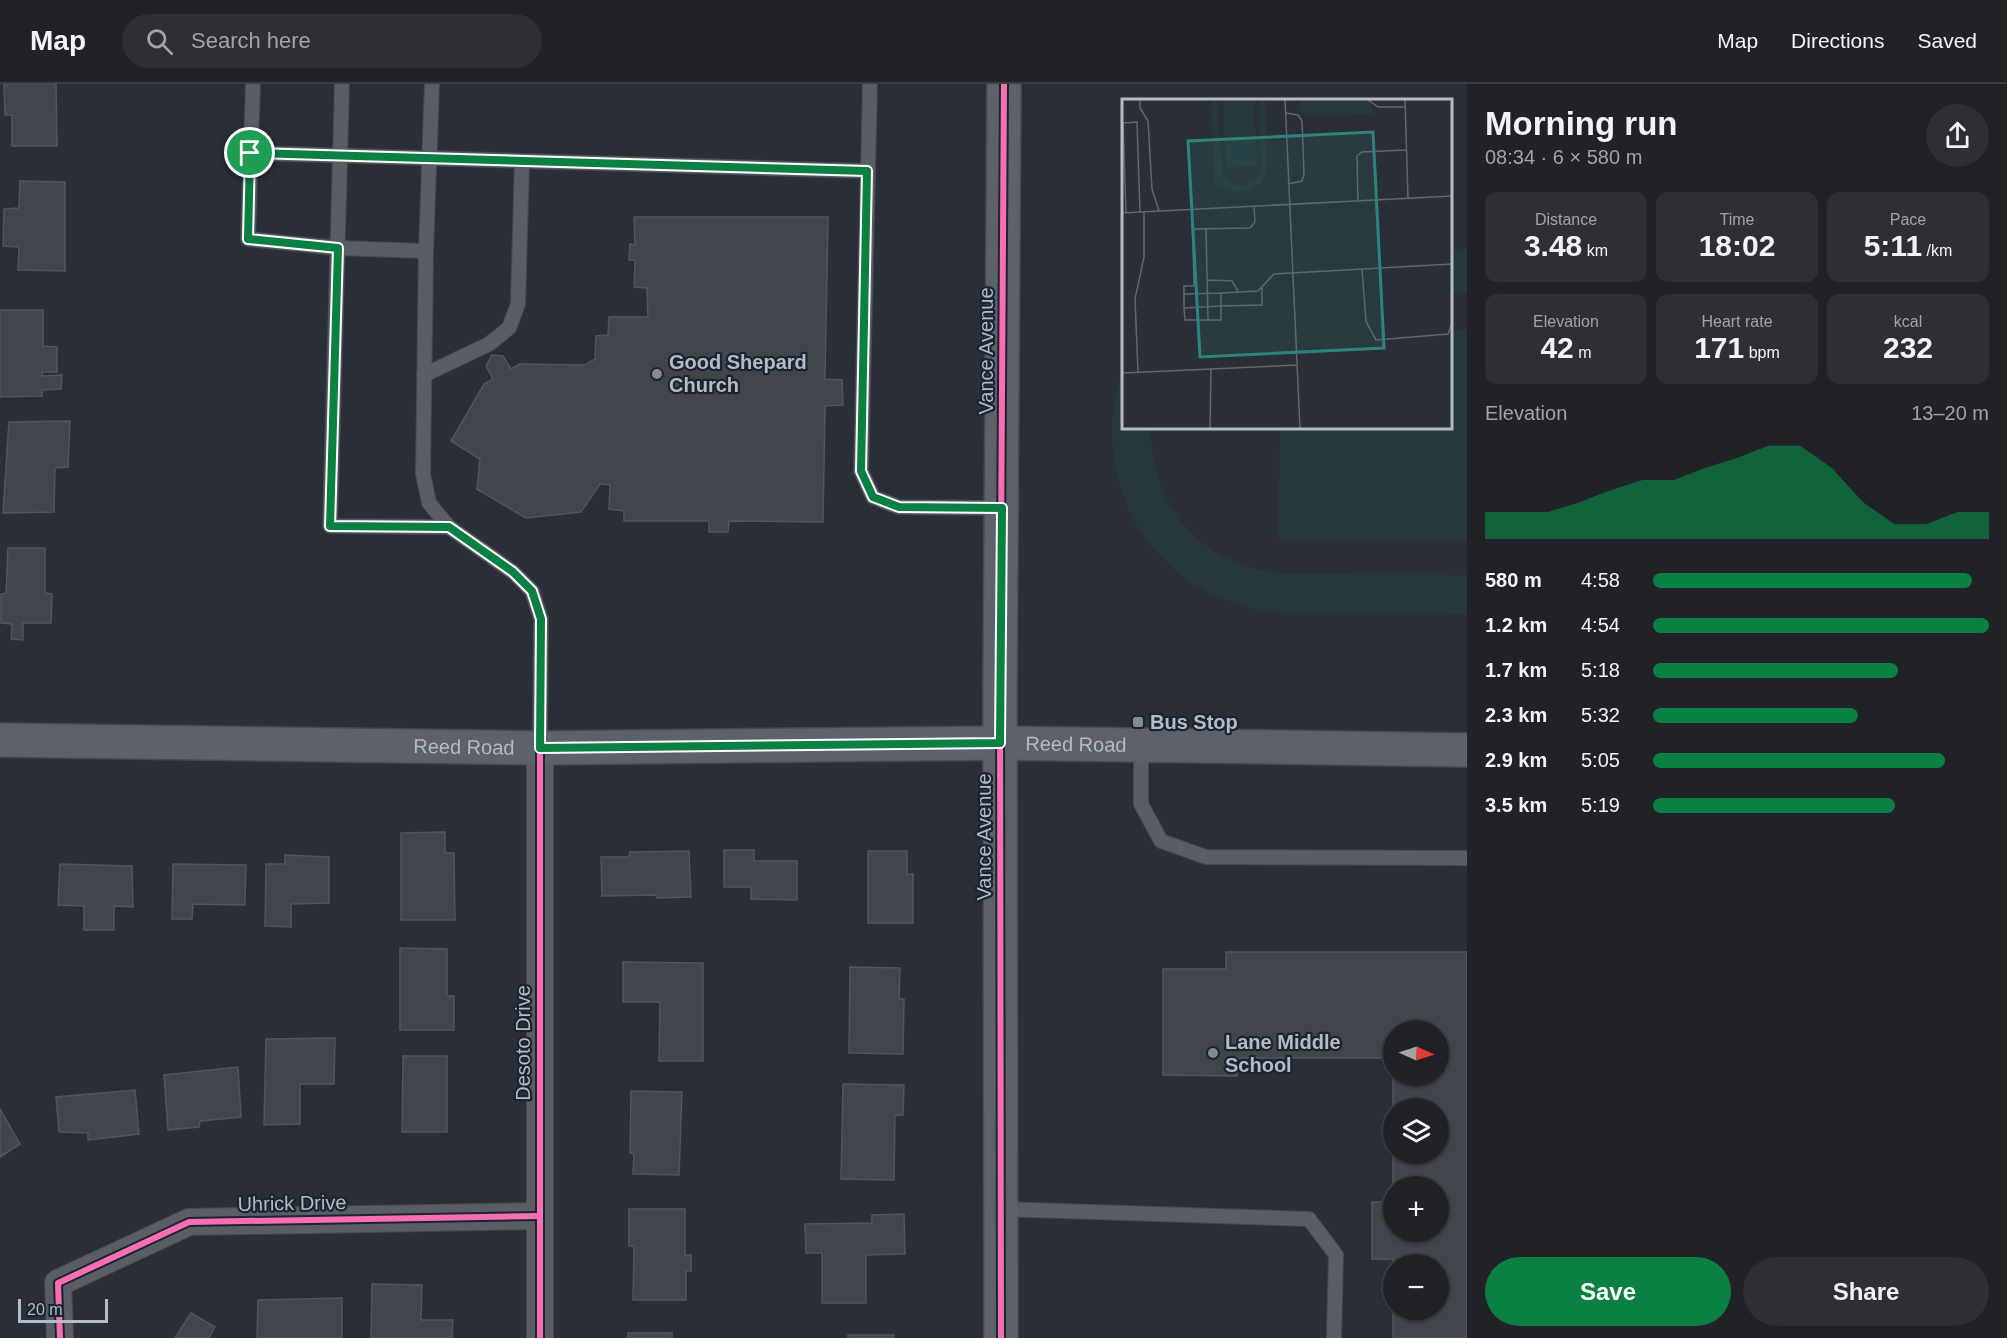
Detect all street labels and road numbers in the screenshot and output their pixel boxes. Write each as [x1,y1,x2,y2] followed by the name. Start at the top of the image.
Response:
[975,287,997,415] street label: Vance Avenue
[1025,732,1127,756] street label: Reed Road
[413,735,515,759] street label: Reed Road
[973,773,995,901] street label: Vance Avenue
[512,985,534,1101] street label: Desoto Drive
[237,1191,347,1215] street label: Uhrick Drive

